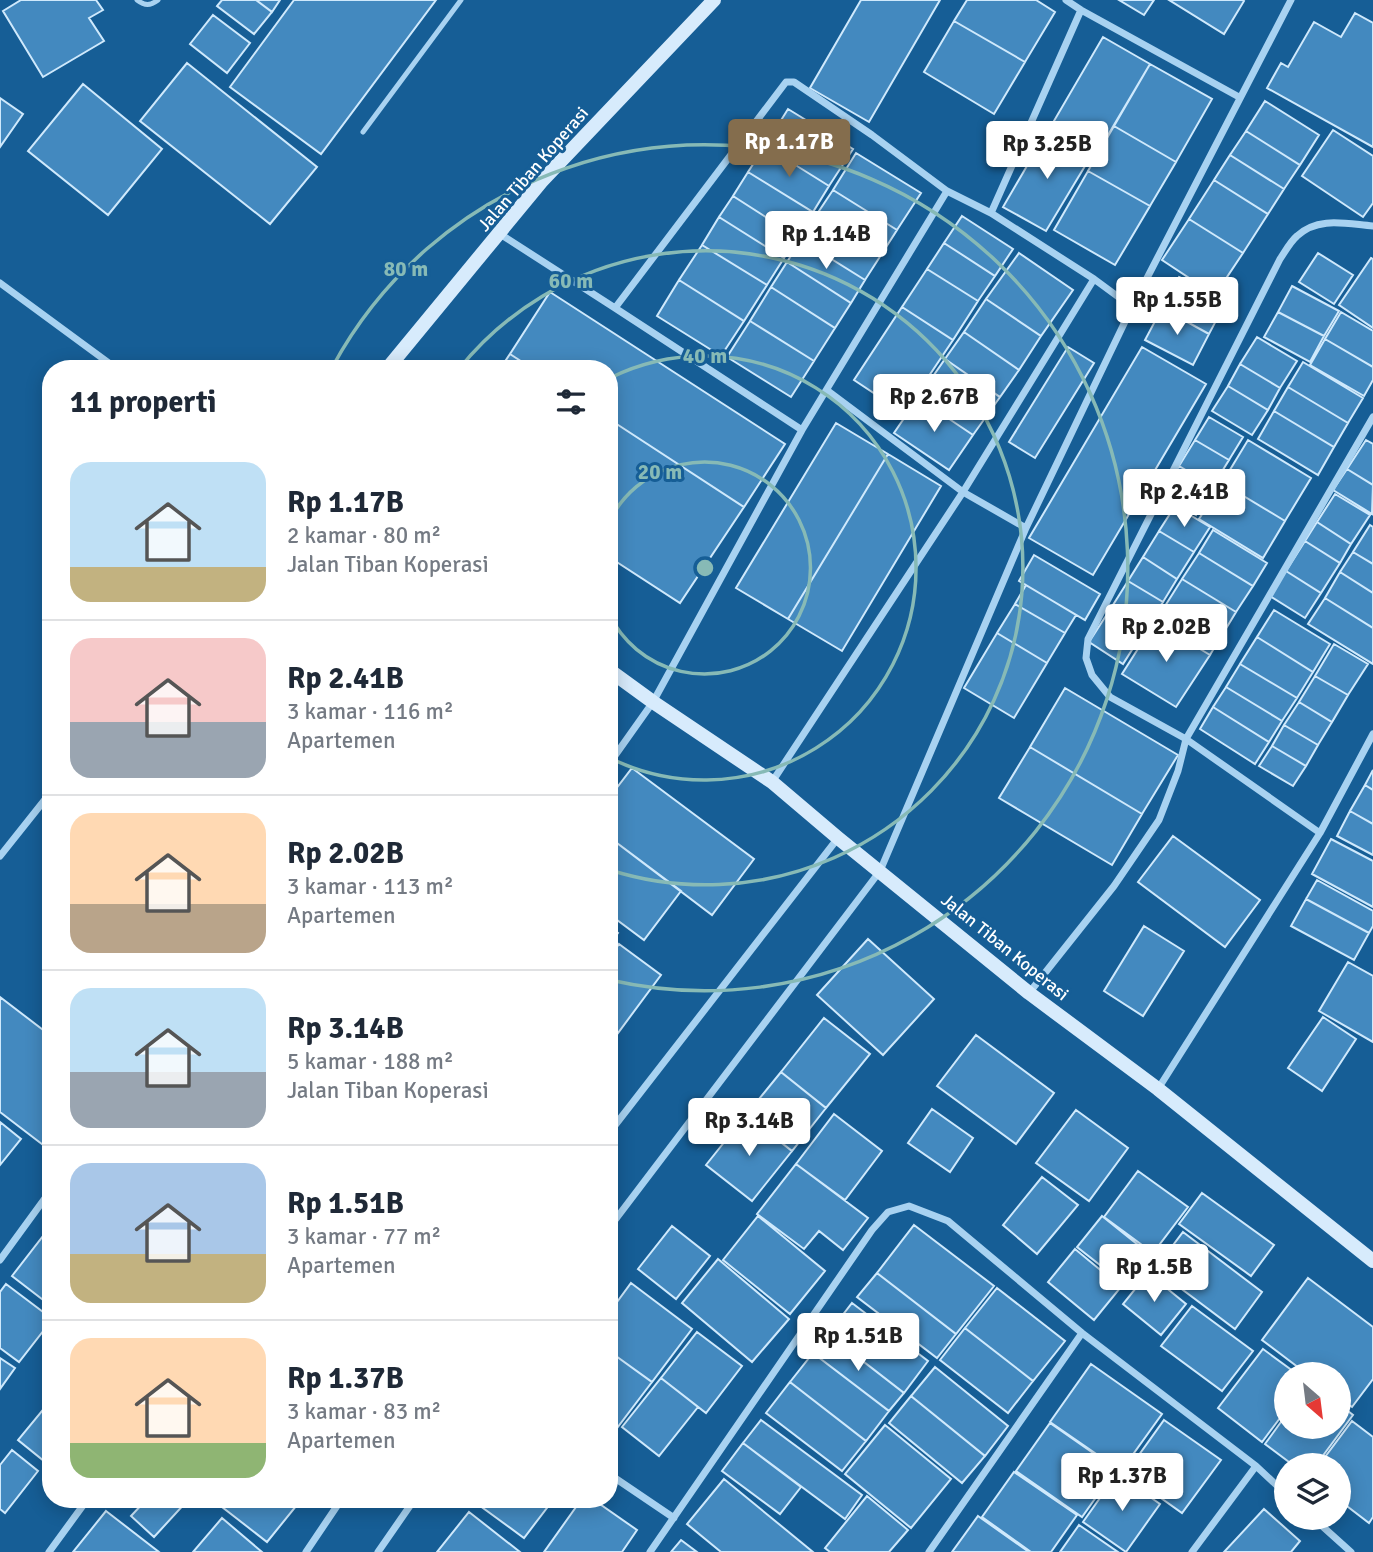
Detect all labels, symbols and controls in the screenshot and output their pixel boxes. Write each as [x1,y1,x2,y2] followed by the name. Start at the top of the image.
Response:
[473,102,593,236] street label: Jalan Tiban Koperasi
[717,120,861,179] pin: Rp 1.17B
[975,122,1119,181] pin: Rp 3.25B
[744,127,834,156] text: Rp 1.17B
[1002,129,1092,158] text: Rp 3.25B
[754,212,898,271] pin: Rp 1.14B
[781,219,871,248] text: Rp 1.14B
[384,256,428,282] text: 80 m
[549,268,593,294] text: 60 m
[1105,278,1249,337] pin: Rp 1.55B
[1132,285,1222,314] text: Rp 1.55B
[683,343,727,369] text: 40 m
[862,374,1006,434] pin: Rp 2.67B
[889,382,979,411] text: Rp 2.67B
[552,383,590,421] icon: filters
[70,384,217,421] text: 11 properti
[638,459,682,485] text: 20 m
[1112,470,1256,529] pin: Rp 2.41B
[1139,477,1229,506] text: Rp 2.41B
[287,484,404,521] text: Rp 1.17B
[126,490,210,574] icon: home
[287,521,441,550] text: 2 kamar · 80 m²
[287,550,489,579] text: Jalan Tiban Koperasi
[693,556,717,580] centre of rings
[1094,604,1238,664] pin: Rp 2.02B
[1121,612,1211,641] text: Rp 2.02B
[287,660,404,697] text: Rp 2.41B
[126,666,210,750] icon: home
[287,697,454,726] text: 3 kamar · 116 m²
[287,726,396,755] text: Apartemen
[287,835,404,872] text: Rp 2.02B
[126,841,210,925] icon: home
[287,872,454,901] text: 3 kamar · 113 m²
[937,889,1073,1005] street label: Jalan Tiban Koperasi
[287,901,396,930] text: Apartemen
[287,1010,404,1047] text: Rp 3.14B
[126,1016,210,1100] icon: home
[287,1047,454,1076] text: 5 kamar · 188 m²
[287,1076,489,1105] text: Jalan Tiban Koperasi
[677,1098,821,1158] pin: Rp 3.14B
[704,1106,794,1135] text: Rp 3.14B
[287,1185,404,1222] text: Rp 1.51B
[126,1191,210,1275] icon: home
[287,1222,441,1251] text: 3 kamar · 77 m²
[1089,1244,1219,1304] pin: Rp 1.5B
[287,1251,396,1280] text: Apartemen
[1115,1252,1193,1281] text: Rp 1.5B
[786,1314,930,1373] pin: Rp 1.51B
[813,1321,903,1350] text: Rp 1.51B
[287,1360,404,1397] text: Rp 1.37B
[1274,1362,1351,1438] north arrow
[1274,1362,1351,1530] map controls
[126,1366,210,1450] icon: home
[287,1397,441,1426] text: 3 kamar · 83 m²
[287,1426,396,1455] text: Apartemen
[1274,1453,1351,1530] button: layers
[1050,1454,1194,1513] pin: Rp 1.37B
[1077,1461,1167,1490] text: Rp 1.37B

